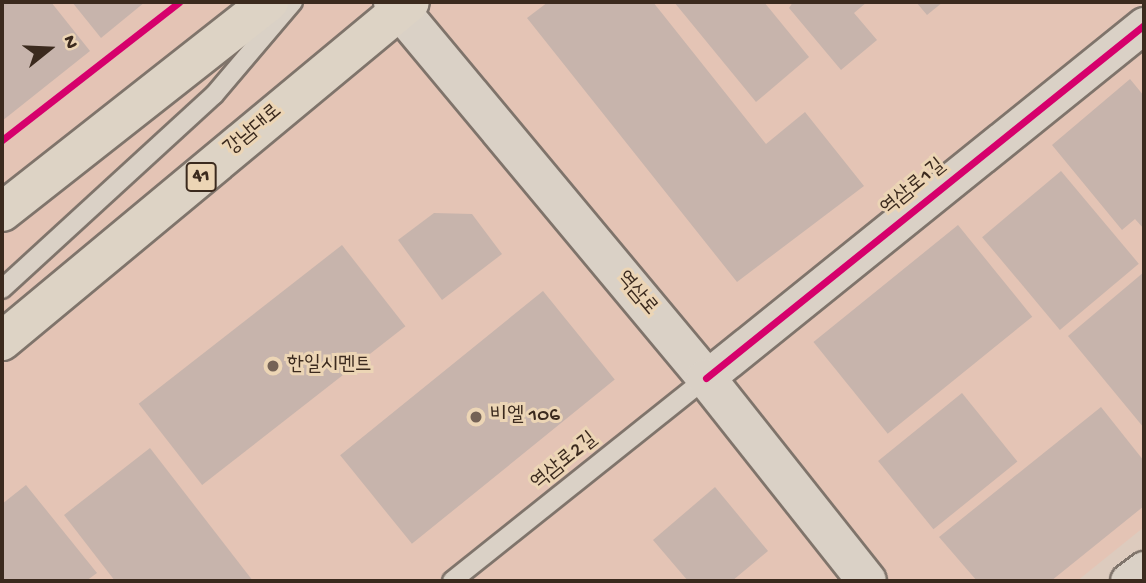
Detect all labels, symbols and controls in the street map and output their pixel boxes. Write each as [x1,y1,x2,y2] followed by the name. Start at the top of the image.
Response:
[14,14,84,84] north arrow
[57,33,82,52] text: N
[220,100,288,162] street label: 강남대로
[877,154,951,222] street label: 역삼로1길
[185,162,217,192] road number: 41
[610,266,662,322] street label: 역삼로
[287,353,371,379] place label: 한일시멘트
[265,358,281,374] marker: 한일시멘트
[490,404,560,430] place label: 비엘 106
[468,409,484,425] marker: 비엘 106
[527,428,603,496] street label: 역삼로2길

